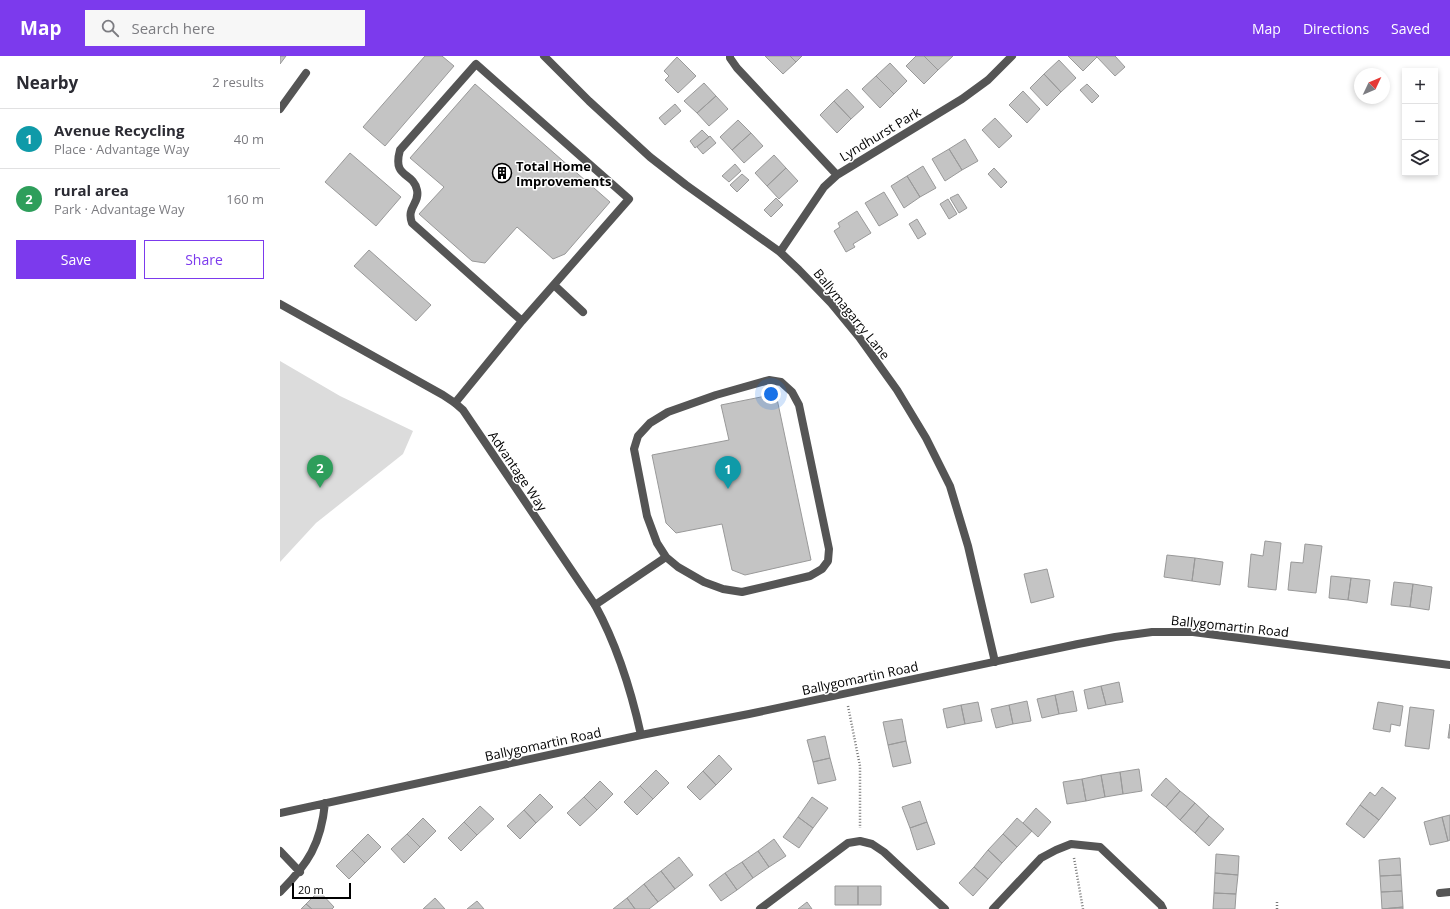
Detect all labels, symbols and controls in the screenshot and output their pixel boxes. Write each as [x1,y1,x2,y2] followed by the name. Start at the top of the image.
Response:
[85,10,365,46] search box
[20,15,61,41] text: Map
[99,17,121,39] icon: search
[131,18,215,38] text: Search here
[1252,19,1281,38] text: Map
[1303,19,1369,38] text: Directions
[1391,19,1430,38] text: Saved
[1354,68,1390,104] north arrow
[1402,68,1438,176] map controls
[1402,68,1438,104] button: +
[16,71,78,94] text: Nearby
[212,73,264,91] text: 2 results
[836,103,924,165] street label: Lyndhurst Park
[1402,104,1438,140] button: −
[54,120,184,140] text: Avenue Recycling
[25,130,33,148] text: 1
[234,130,264,148] text: 40 m
[54,140,189,158] text: Place · Advantage Way
[1402,140,1438,176] button: layers
[516,157,611,190] place label: Total Home Improvements
[491,162,513,184] building icon: Total Home Improvements
[54,180,129,200] text: rural area
[25,190,33,208] text: 2
[226,190,264,208] text: 160 m
[54,200,185,218] text: Park · Advantage Way
[16,240,136,279] button: Save
[144,240,264,279] button: Share
[810,265,894,363] street label: Ballymagarry Lane
[761,384,781,404] your location
[484,427,552,515] street label: Advantage Way
[307,455,333,488] pin: 2
[715,456,741,489] pin: 1
[1170,611,1290,641] street label: Ballygomartin Road
[800,657,920,699] street label: Ballygomartin Road
[483,723,603,765] street label: Ballygomartin Road
[292,881,351,900] scale bar
[298,882,324,897] text: 20 m

